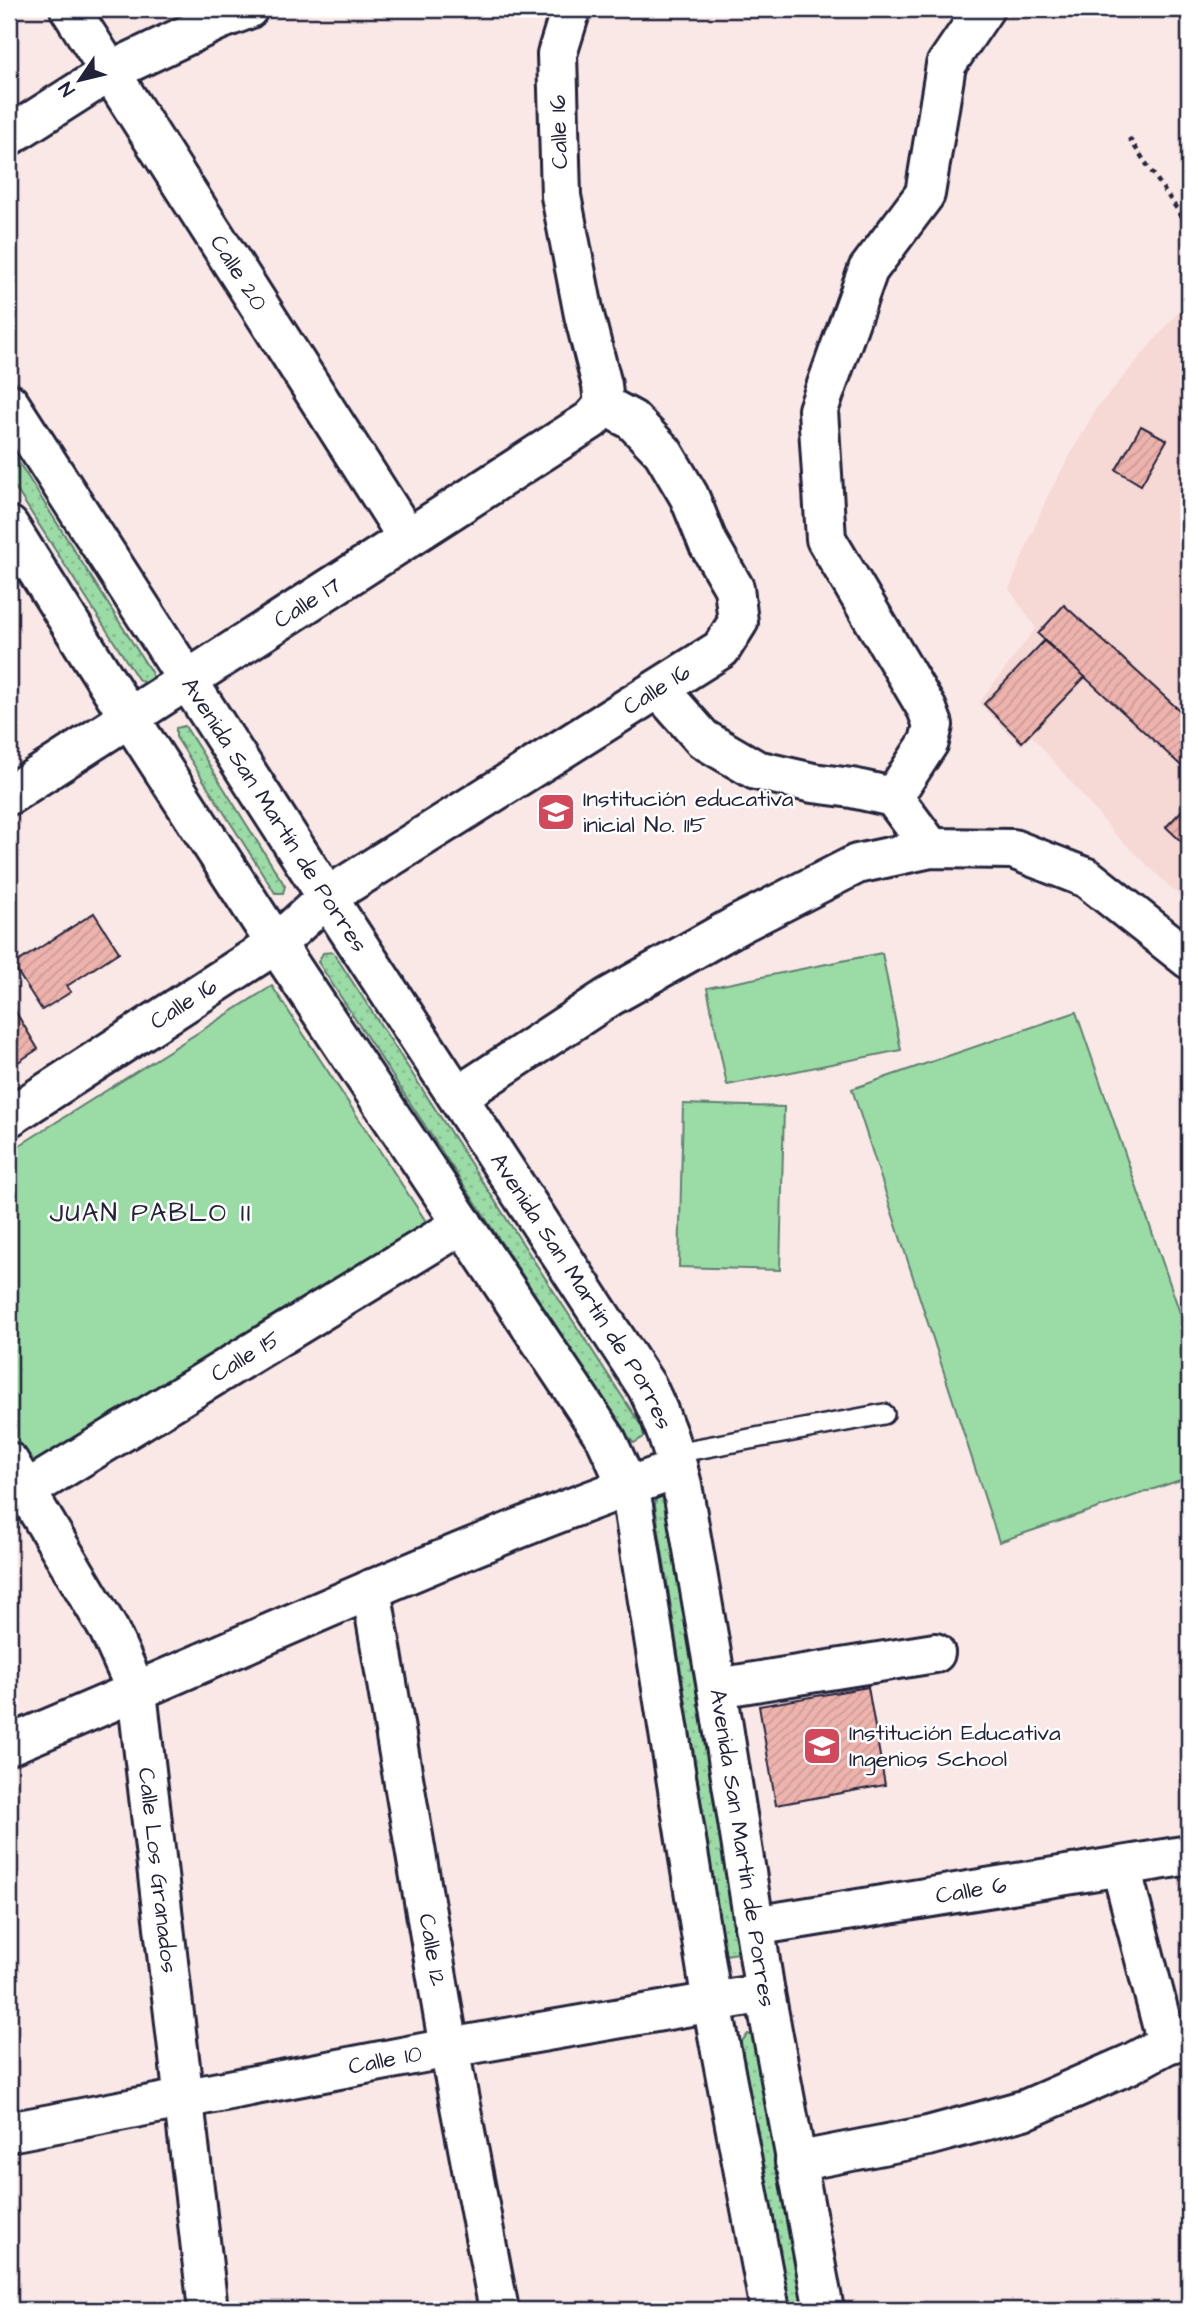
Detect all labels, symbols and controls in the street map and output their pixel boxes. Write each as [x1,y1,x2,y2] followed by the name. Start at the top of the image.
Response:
[46,46,116,116] north arrow
[53,76,82,102] text: N
[542,94,576,170] street label: Calle 16
[202,229,275,317] street label: Calle 20
[268,569,347,636] street label: Calle 17
[617,656,697,723] street label: Calle 16
[174,671,375,959] street label: Avenida San Martín de Porres
[583,783,794,841] place label: Institución educativa inicial No. 115
[535,791,577,833] school or university icon: Institución educativa inicial No. 115
[144,970,223,1038] street label: Calle 16
[482,1147,680,1434] street label: Avenida San Martín de Porres
[49,1195,253,1231] district label: JUAN PABLO II
[205,1323,286,1390] street label: Calle 15
[701,1687,783,2010] street label: Avenida San Martín de Porres
[849,1717,1061,1776] place label: Institución Educativa Ingenios School
[801,1725,843,1767] school or university icon: Institución Educativa Ingenios School
[130,1766,185,1975] street label: Calle Los Granados
[933,1869,1009,1912] street label: Calle 6
[410,1911,454,1989] street label: Calle 12
[346,2037,425,2083] street label: Calle 10

